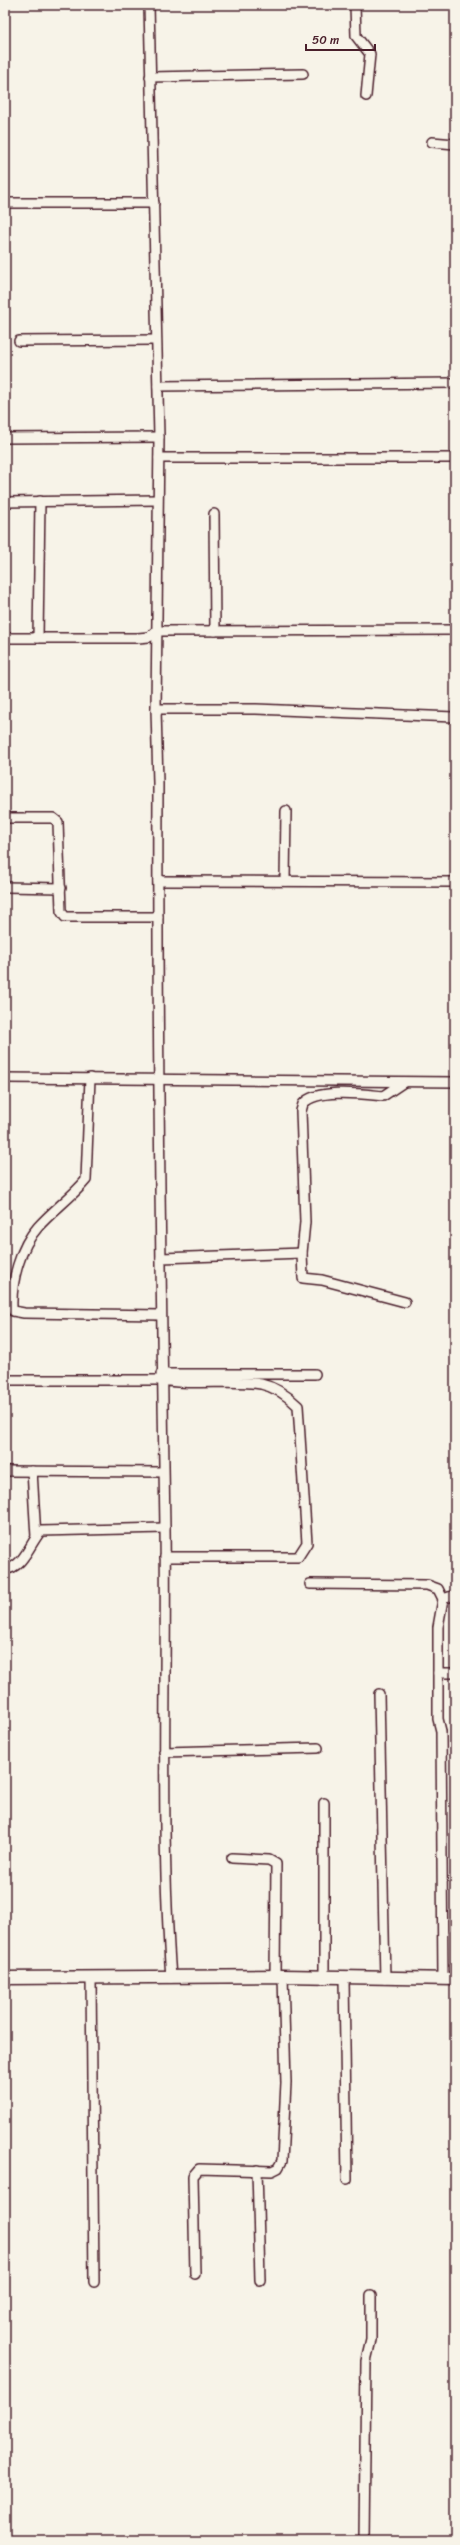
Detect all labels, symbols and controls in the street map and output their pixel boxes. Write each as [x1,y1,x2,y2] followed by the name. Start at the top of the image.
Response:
[306,26,375,52] scale bar
[312,29,339,51] text: 50 m

